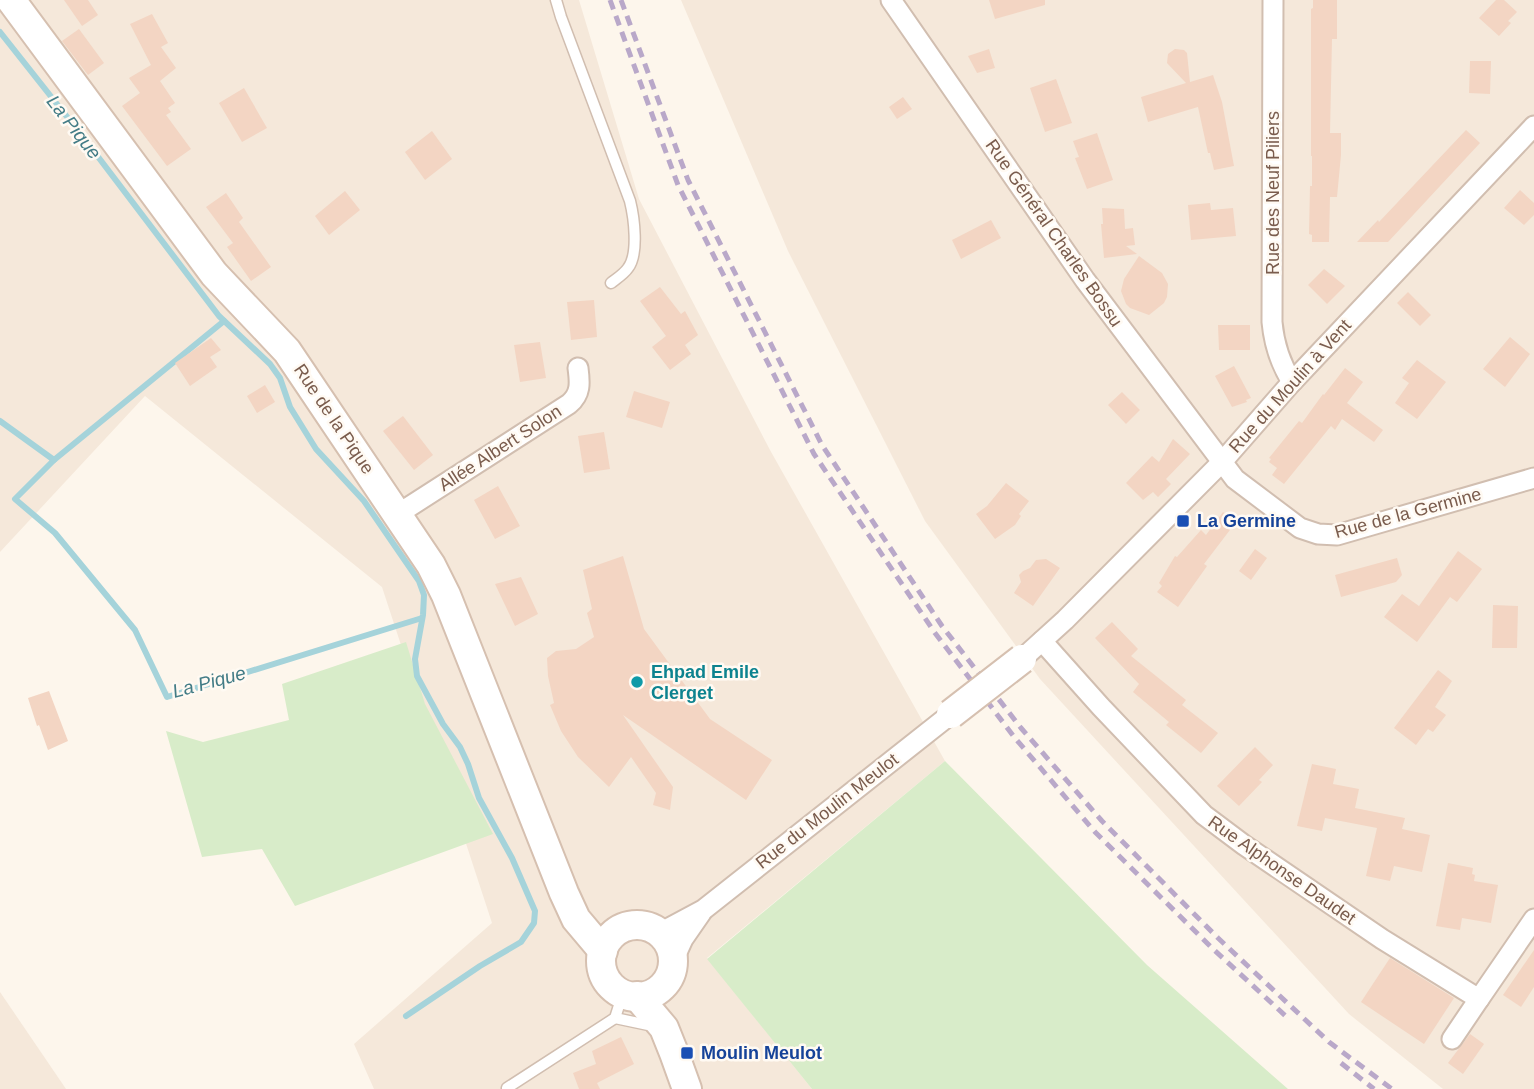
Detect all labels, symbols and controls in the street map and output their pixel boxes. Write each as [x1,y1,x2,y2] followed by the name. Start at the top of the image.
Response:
[43,91,105,163] water label: La Pique
[1263,111,1283,275] street label: Rue des Neuf Piliers
[982,135,1126,331] street label: Rue Général Charles Bossu
[1225,315,1355,457] street label: Rue du Moulin à Vent
[290,360,378,478] street label: Rue de la Pique
[435,401,565,495] street label: Allée Albert Solon
[1332,484,1484,542] street label: Rue de la Germine
[1197,511,1296,531] place label: La Germine
[1175,513,1191,529] marker: La Germine
[170,662,248,702] water label: La Pique
[651,662,759,703] place label: Ehpad Emile Clerget
[629,674,645,690] marker: Ehpad Emile Clerget
[752,749,902,873] street label: Rue du Moulin Meulot
[1205,812,1359,928] street label: Rue Alphonse Daudet
[701,1043,822,1063] place label: Moulin Meulot
[679,1045,695,1061] marker: Moulin Meulot

